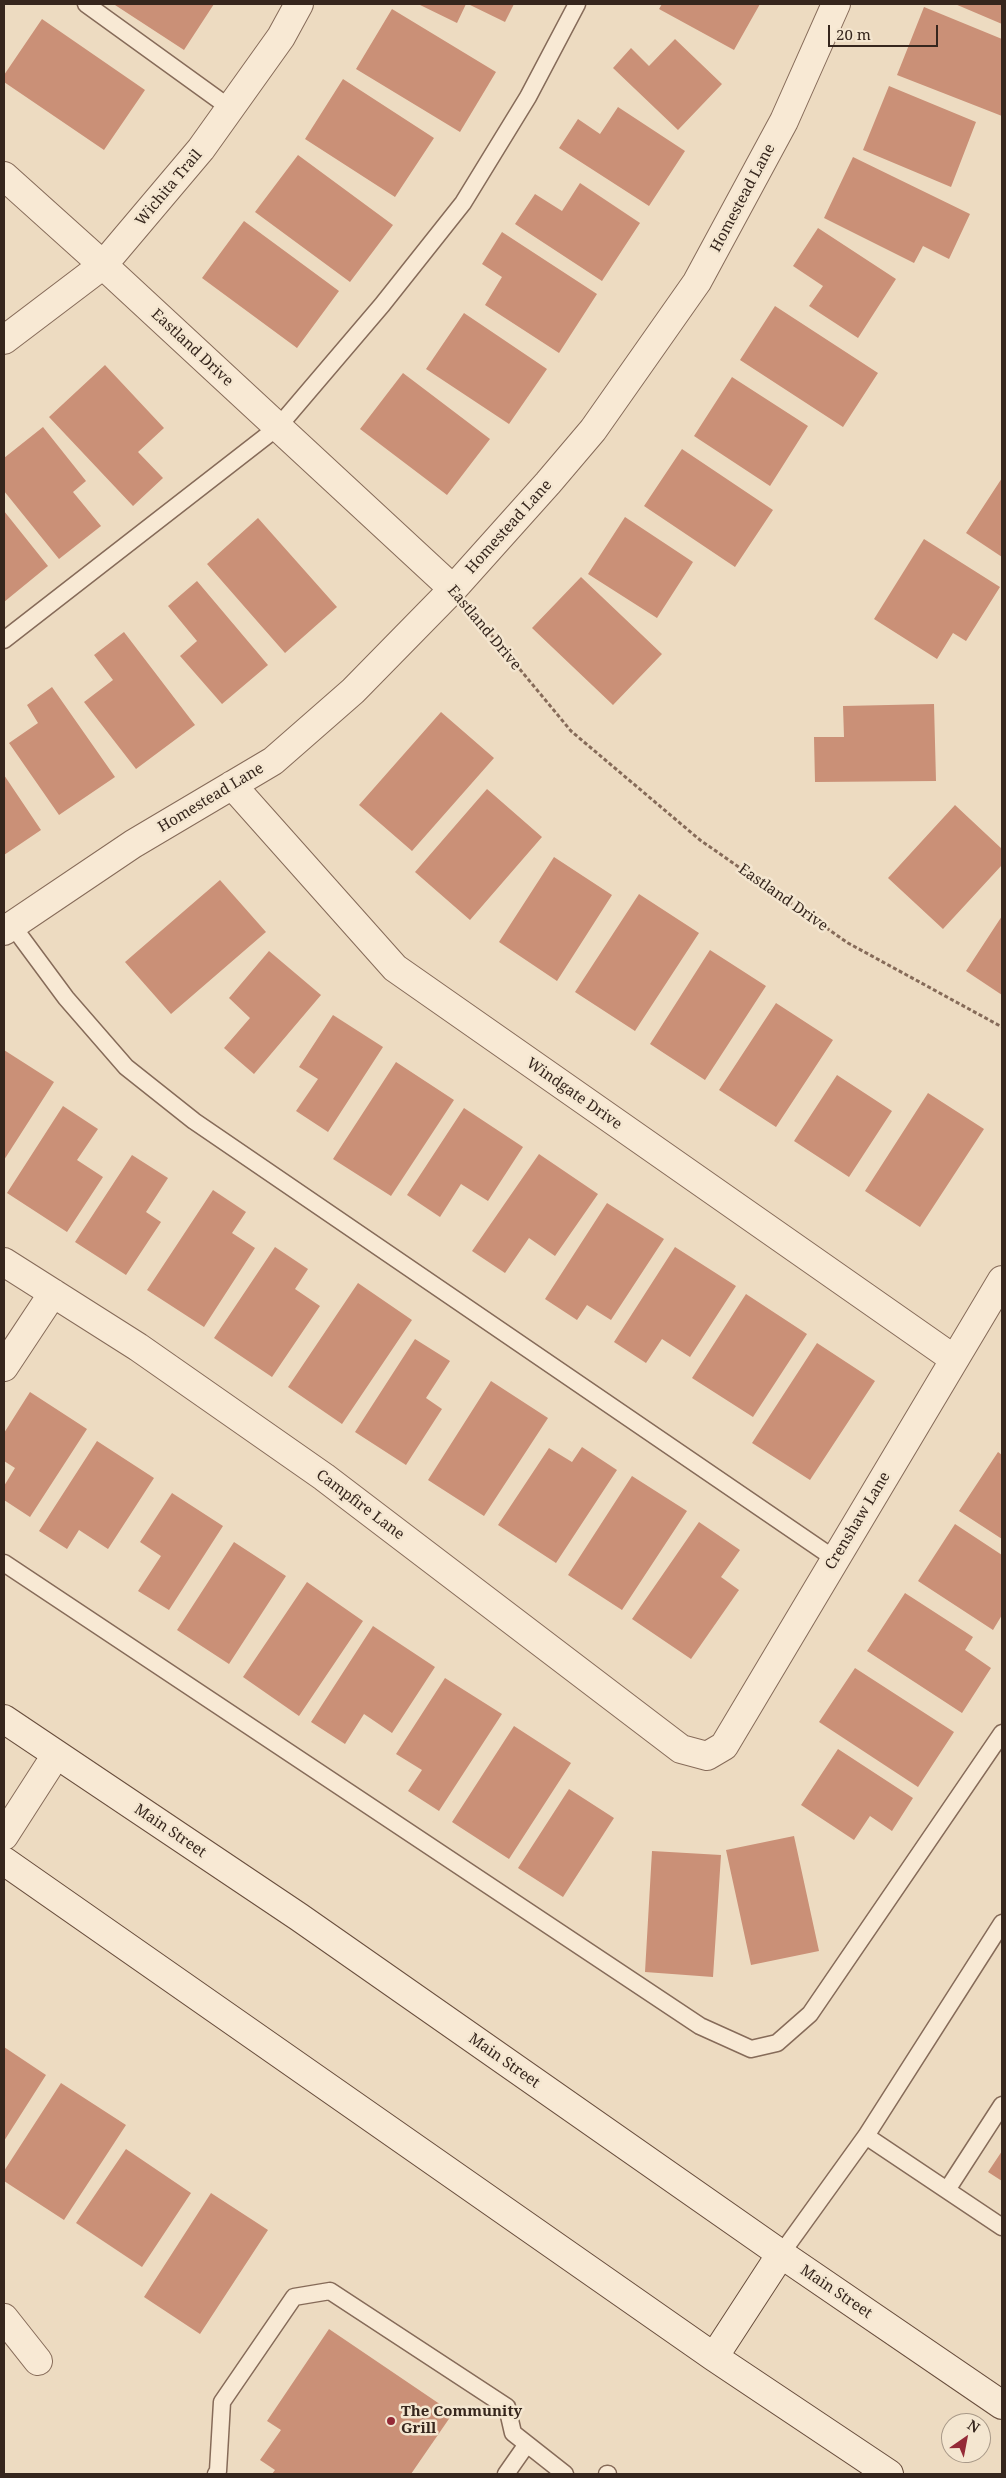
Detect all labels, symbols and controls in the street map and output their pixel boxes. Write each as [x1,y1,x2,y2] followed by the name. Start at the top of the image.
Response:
[831,15,941,47] scale bar
[836,24,871,44] text: 20 m
[707,141,779,255] street label: Homestead Lane
[132,146,206,230] street label: Wichita Trail
[147,306,237,390] street label: Eastland Drive
[462,476,556,578] street label: Homestead Lane
[443,582,525,674] street label: Eastland Drive
[155,759,267,837] street label: Homestead Lane
[735,860,831,936] street label: Eastland Drive
[523,1054,625,1134] street label: Windgate Drive
[312,1466,408,1544] street label: Campfire Lane
[822,1469,894,1573] street label: Crenshaw Lane
[131,1800,209,1862] street label: Main Street
[465,2030,543,2092] street label: Main Street
[797,2261,875,2323] street label: Main Street
[401,2403,522,2438] place label: The Community Grill
[941,2413,991,2463] north arrow
[385,2415,397,2427] marker: The Community Grill
[964,2415,984,2437] text: N

